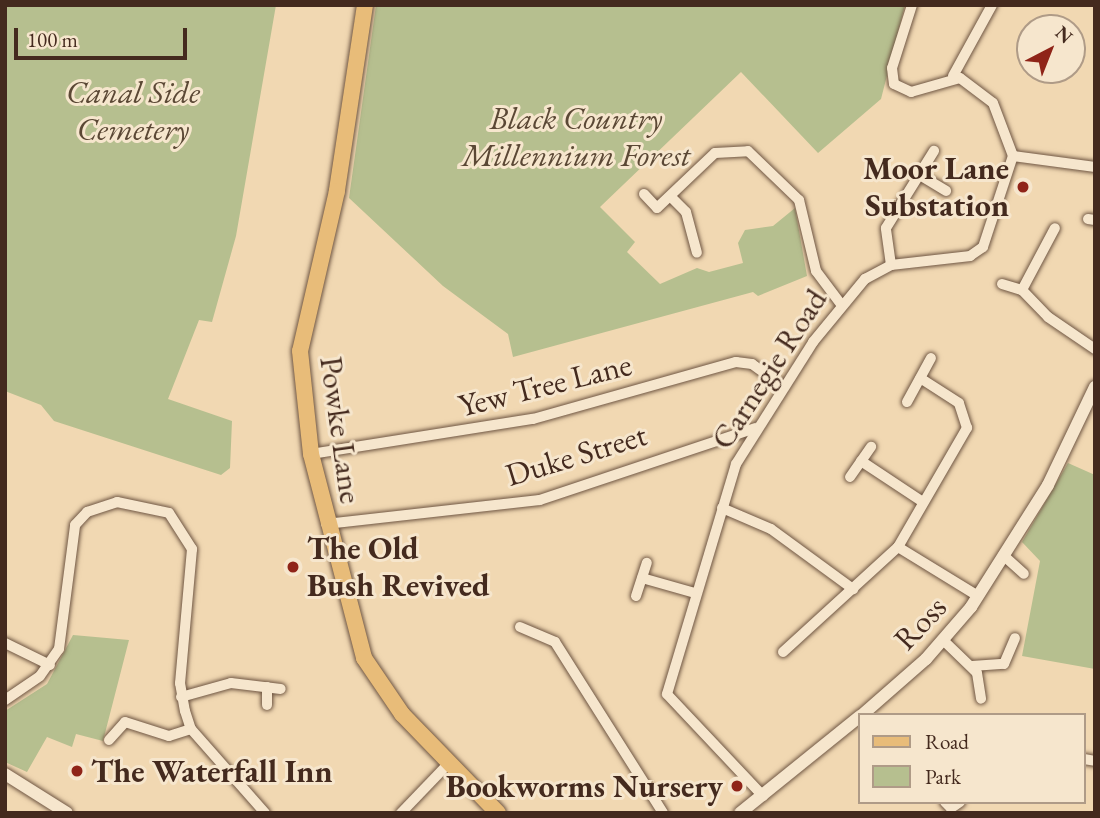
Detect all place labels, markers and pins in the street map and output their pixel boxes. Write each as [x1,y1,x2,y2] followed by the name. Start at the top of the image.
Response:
[863,150,1009,225] place label: Moor Lane Substation
[1015,179,1031,195] marker: Moor Lane Substation
[307,530,490,605] place label: The Old Bush Revived
[285,559,301,575] marker: The Old Bush Revived
[91,752,333,790] place label: The Waterfall Inn
[69,763,85,779] marker: The Waterfall Inn
[446,767,723,805] place label: Bookworms Nursery
[729,778,745,794] marker: Bookworms Nursery

